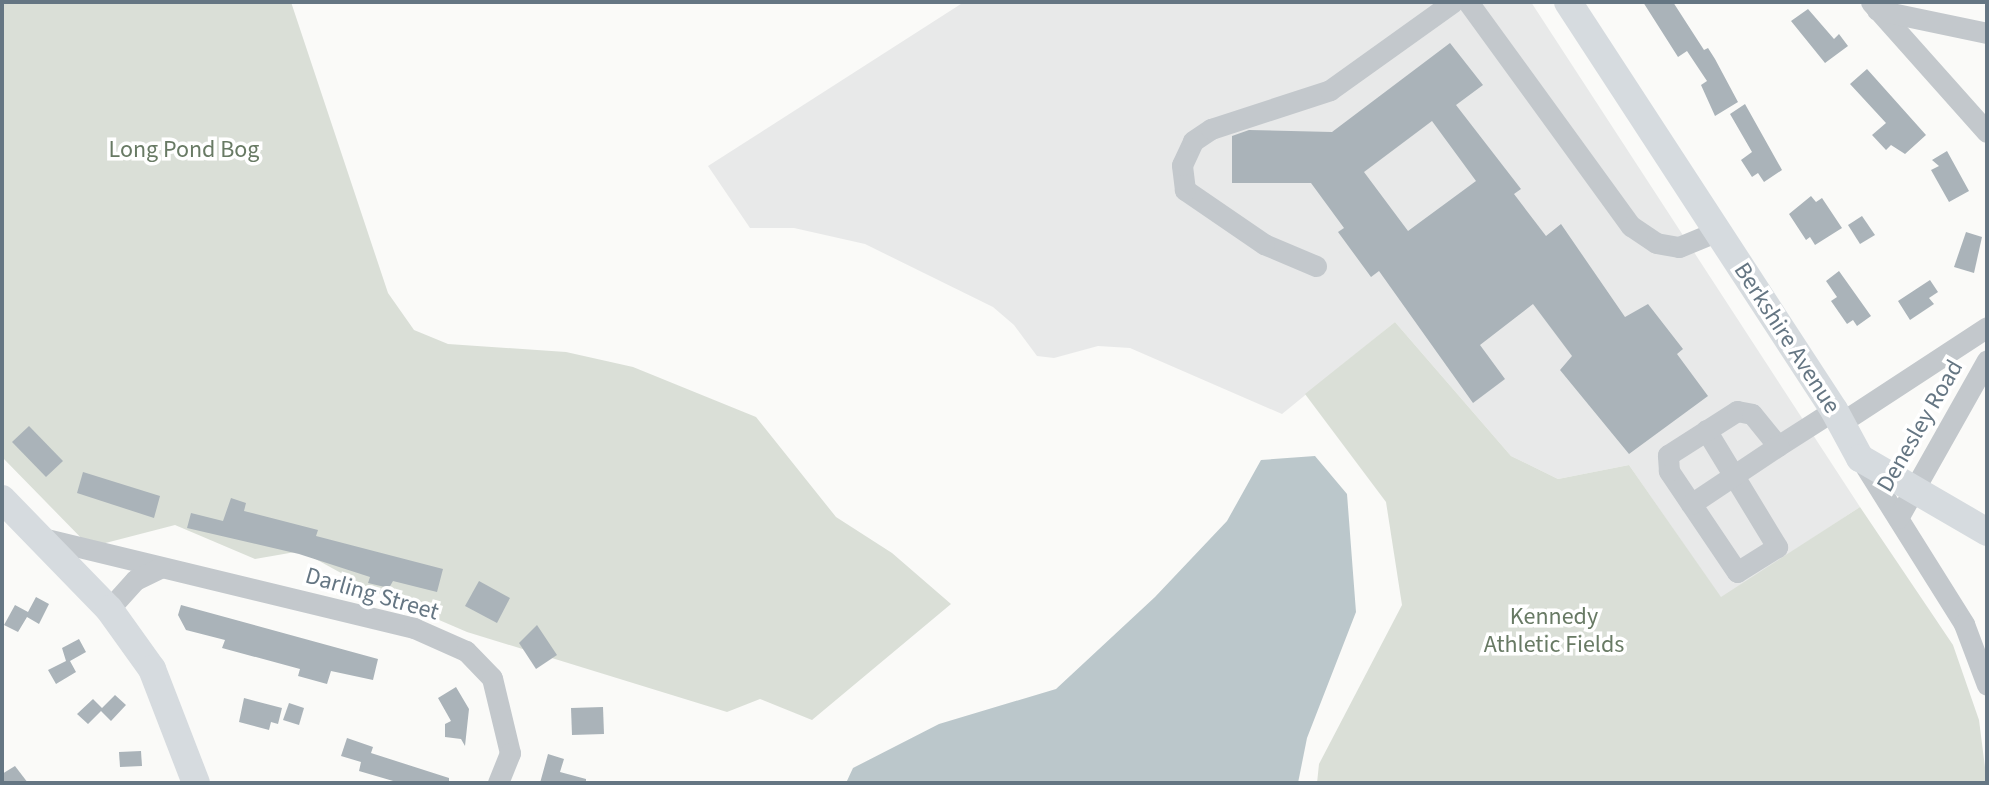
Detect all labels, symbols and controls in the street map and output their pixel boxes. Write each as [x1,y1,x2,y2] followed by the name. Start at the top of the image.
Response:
[109,136,259,164] park label: Long Pond Bog
[1728,257,1846,419] street label: Berkshire Avenue
[1871,355,1969,497] street label: Denesley Road
[302,561,442,627] street label: Darling Street
[1484,603,1624,659] park label: Kennedy Athletic Fields

